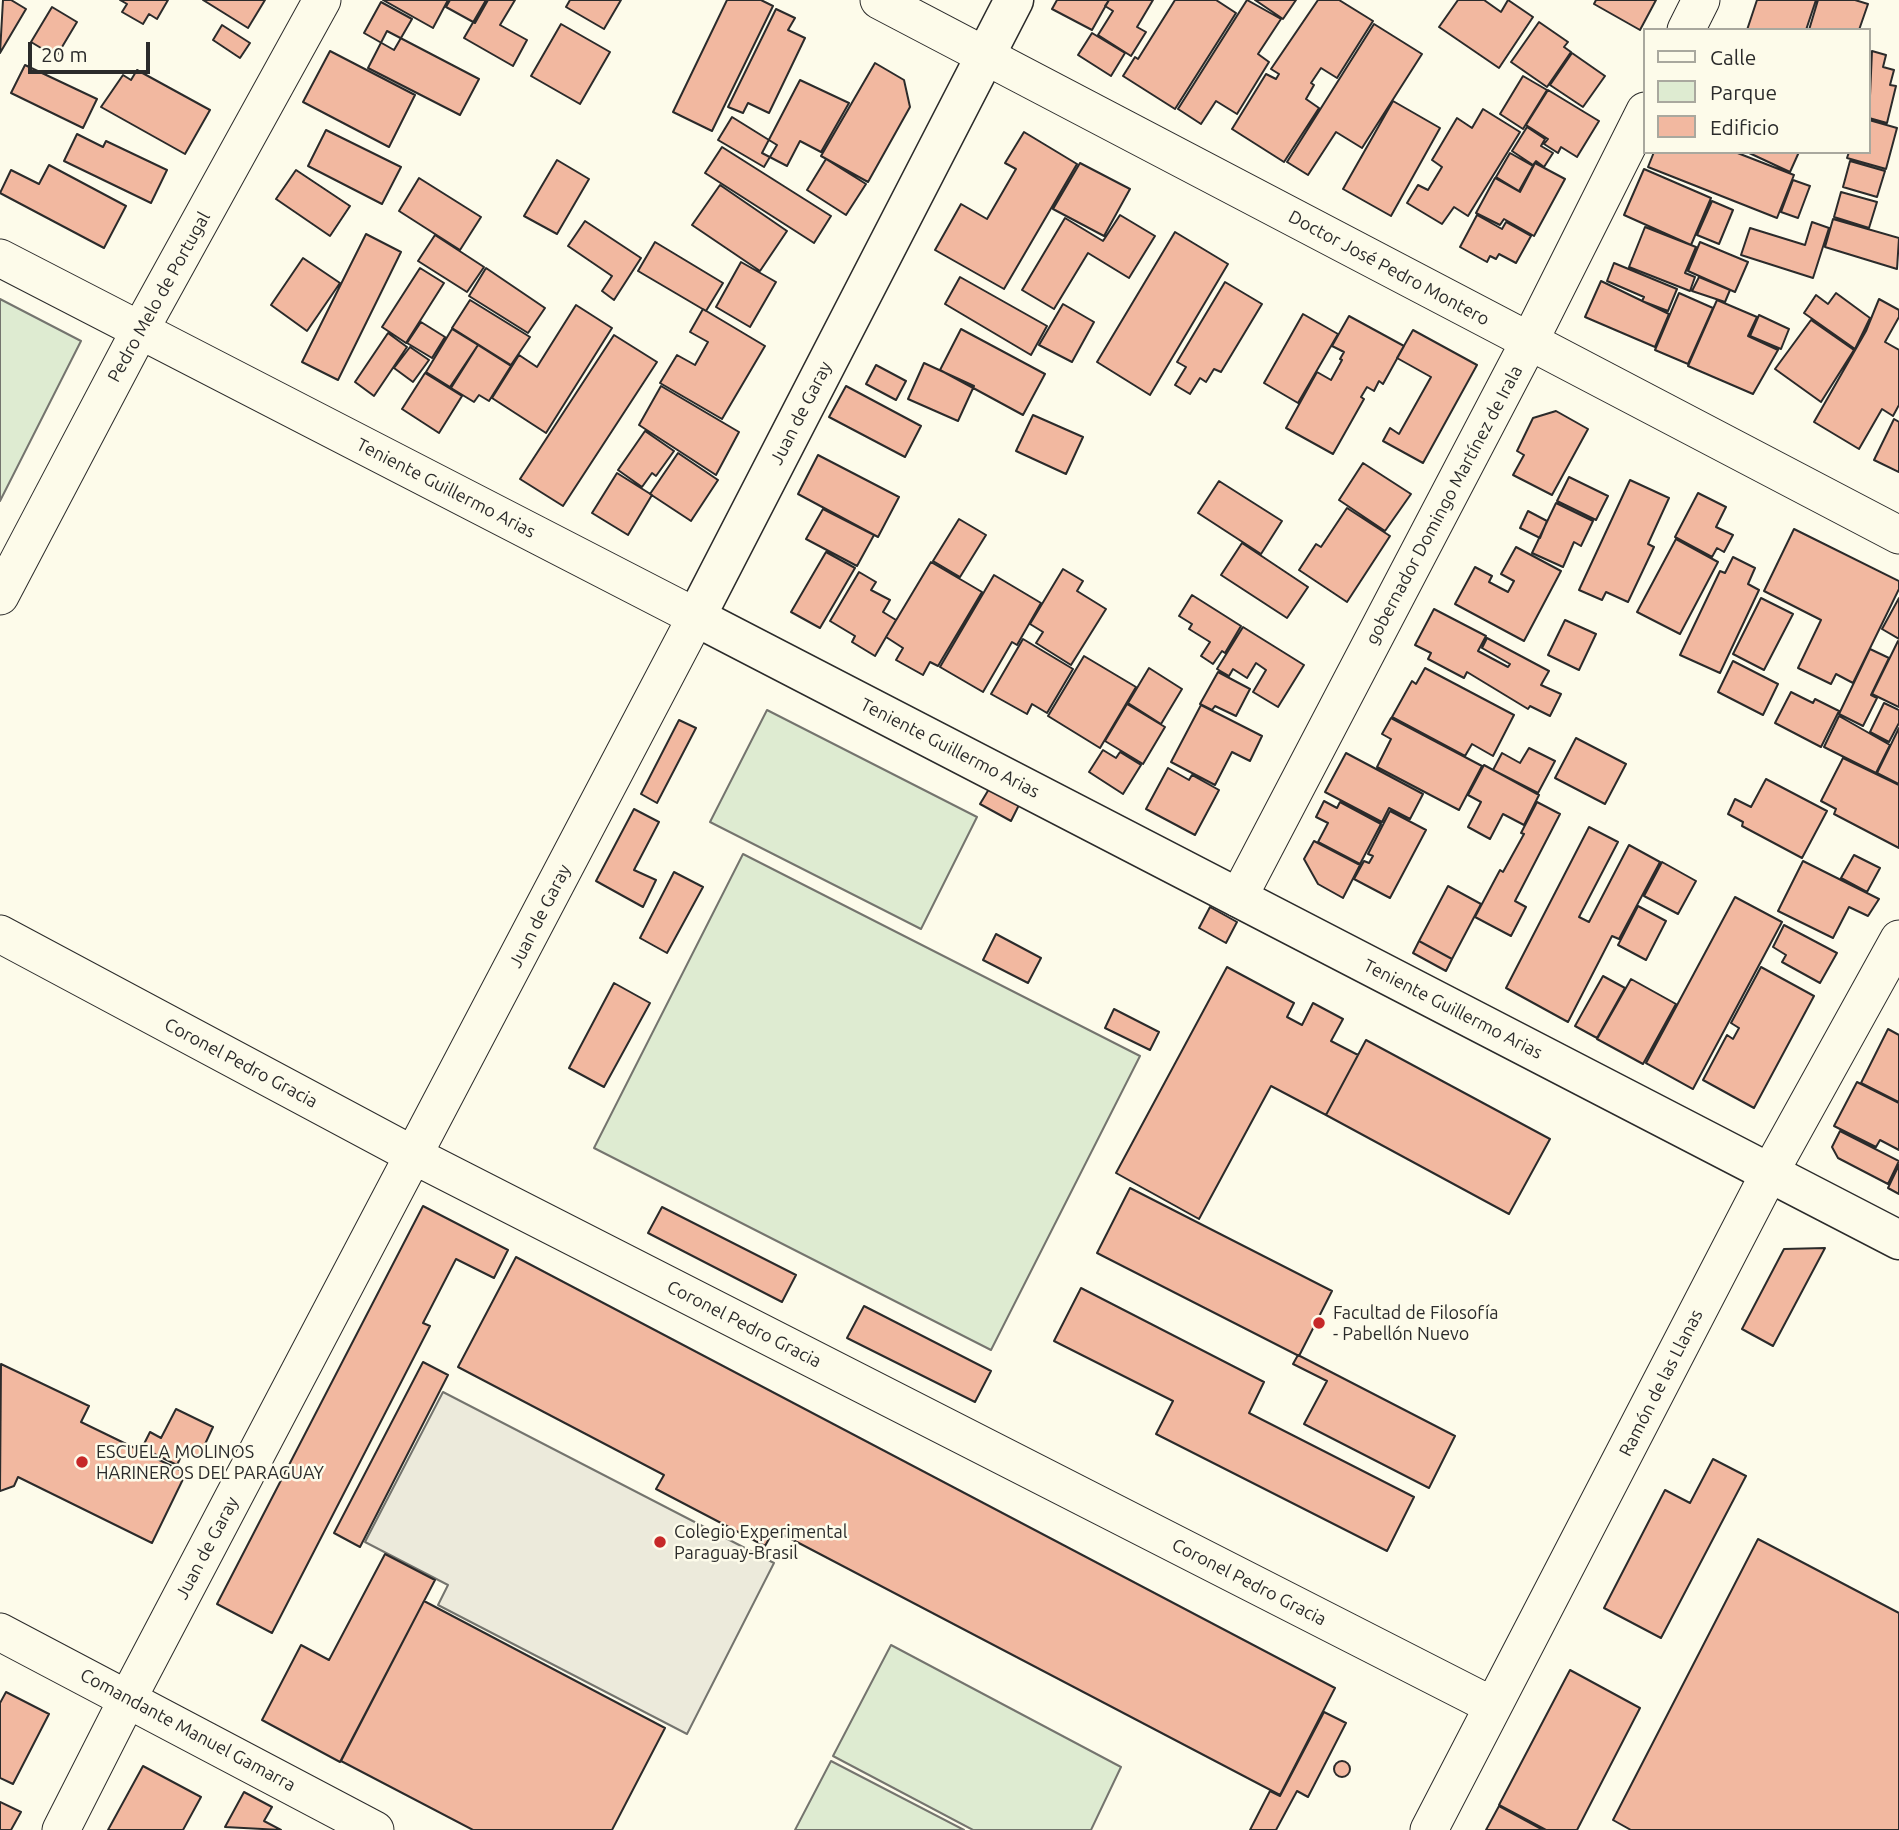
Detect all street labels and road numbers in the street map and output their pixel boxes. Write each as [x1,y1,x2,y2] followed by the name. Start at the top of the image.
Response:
[1285,206,1493,330] street label: Doctor José Pedro Montero
[103,208,215,386] street label: Pedro Melo de Portugal
[766,358,836,468] street label: Juan de Garay
[1361,362,1527,648] street label: gobernador Domingo Martínez de Irala
[353,433,539,543] street label: Teniente Guillermo Arias
[857,693,1043,803] street label: Teniente Guillermo Arias
[505,861,575,971] street label: Juan de Garay
[1360,954,1546,1064] street label: Teniente Guillermo Arias
[161,1014,321,1112] street label: Coronel Pedro Gracia
[663,1276,825,1372] street label: Coronel Pedro Gracia
[1615,1306,1707,1460] street label: Ramón de las Llanas
[171,1493,243,1603] street label: Juan de Garay
[1168,1534,1330,1630] street label: Coronel Pedro Gracia
[77,1664,299,1796] street label: Comandante Manuel Gamarra

